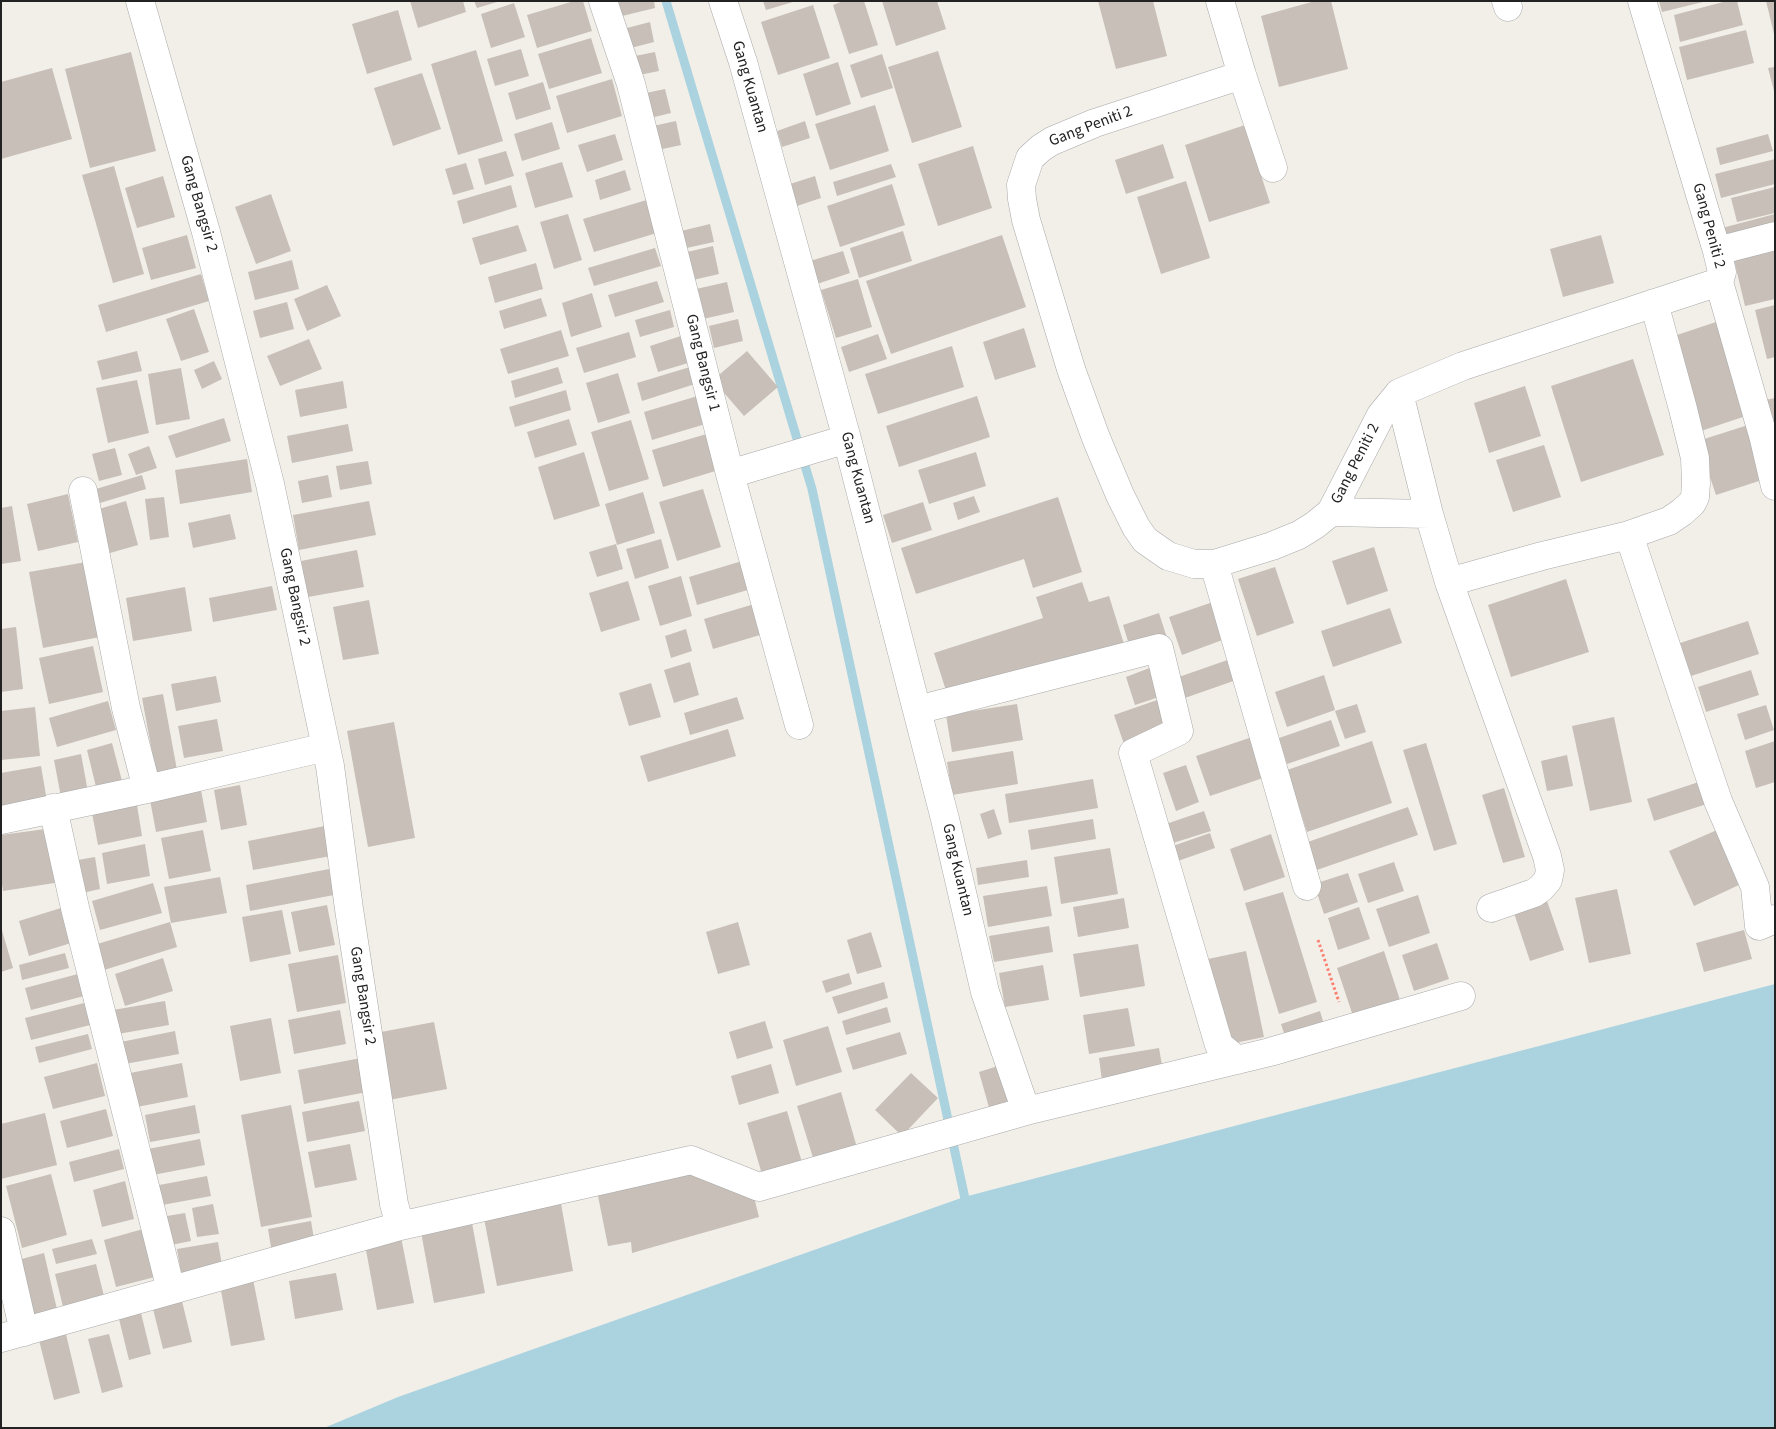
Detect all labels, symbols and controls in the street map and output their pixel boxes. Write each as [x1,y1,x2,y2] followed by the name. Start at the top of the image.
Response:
[727,39,771,135] street label: Gang Kuantan
[1047,102,1135,152] street label: Gang Peniti 2
[175,153,221,255] street label: Gang Bangsir 2
[1687,181,1729,271] street label: Gang Peniti 2
[681,312,723,414] street label: Gang Bangsir 1
[1328,421,1384,507] street label: Gang Peniti 2
[836,430,878,526] street label: Gang Kuantan
[274,546,314,648] street label: Gang Bangsir 2
[937,822,977,918] street label: Gang Kuantan
[345,945,379,1047] street label: Gang Bangsir 2

